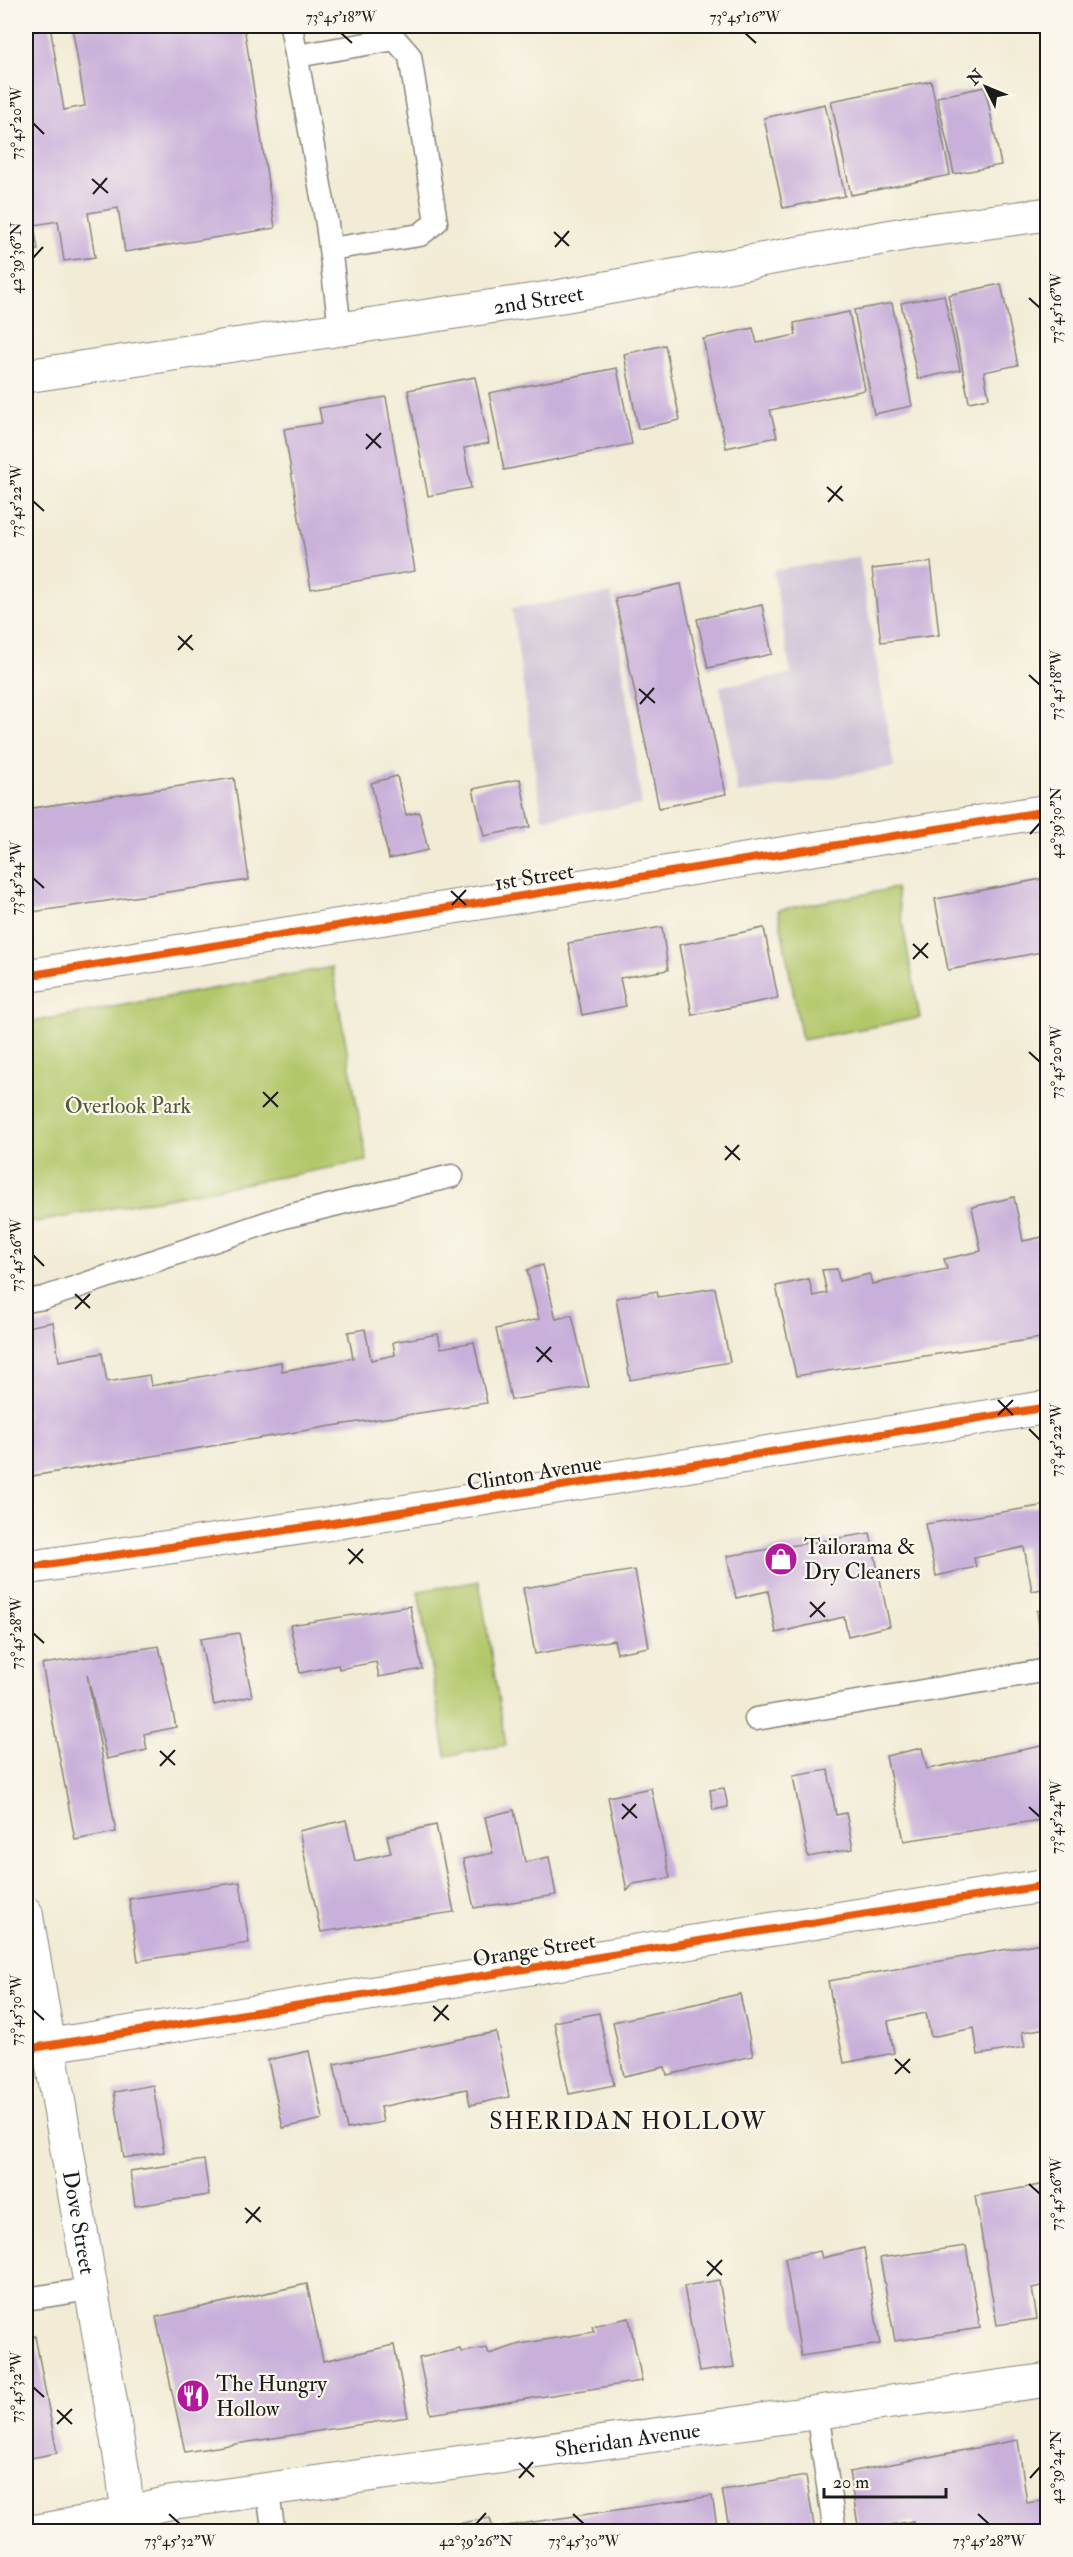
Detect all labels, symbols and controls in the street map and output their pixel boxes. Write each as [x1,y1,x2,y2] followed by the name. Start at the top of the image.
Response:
[306,8,377,27] text: 73°45'18"W
[709,8,781,27] text: 73°45'16"W
[956,57,1016,117] north arrow
[963,65,988,90] text: N
[7,85,26,160] text: 73°45'20"W
[7,222,26,294] text: 42°39'36"N
[1047,272,1066,344] text: 73°45'16"W
[491,279,586,321] street label: 2nd Street
[7,464,26,538] text: 73°45'22"W
[1047,649,1066,720] text: 73°45'18"W
[1047,787,1066,859] text: 42°39'30"N
[7,840,26,915] text: 73°45'24"W
[492,857,576,897] street label: 1st Street
[1047,1024,1066,1099] text: 73°45'20"W
[65,1092,192,1120] park label: Overlook Park
[7,1218,26,1292] text: 73°45'26"W
[1047,1403,1066,1477] text: 73°45'22"W
[465,1449,604,1497] street label: Clinton Avenue
[804,1533,921,1586] place label: Tailorama & Dry Cleaners
[763,1541,799,1577] shop icon: Tailorama & Dry Cleaners
[7,1596,26,1669] text: 73°45'28"W
[1047,1779,1066,1854] text: 73°45'24"W
[471,1926,598,1974] street label: Orange Street
[7,1973,26,2046] text: 73°45'30"W
[489,2106,767,2137] district label: SHERIDAN HOLLOW
[1047,2157,1066,2231] text: 73°45'26"W
[56,2169,101,2276] street label: Dove Street
[7,2350,26,2423] text: 73°45'32"W
[216,2370,327,2423] place label: The Hungry Hollow
[175,2378,211,2414] restaurant icon: The Hungry Hollow
[553,2416,702,2464] street label: Sheridan Avenue
[1047,2429,1066,2504] text: 42°39'24"N
[824,2461,946,2499] scale bar
[833,2471,869,2494] text: 20 m
[144,2532,217,2551] text: 73°45'32"W
[439,2532,513,2551] text: 42°39'26"N
[548,2532,621,2551] text: 73°45'30"W
[953,2532,1026,2551] text: 73°45'28"W

